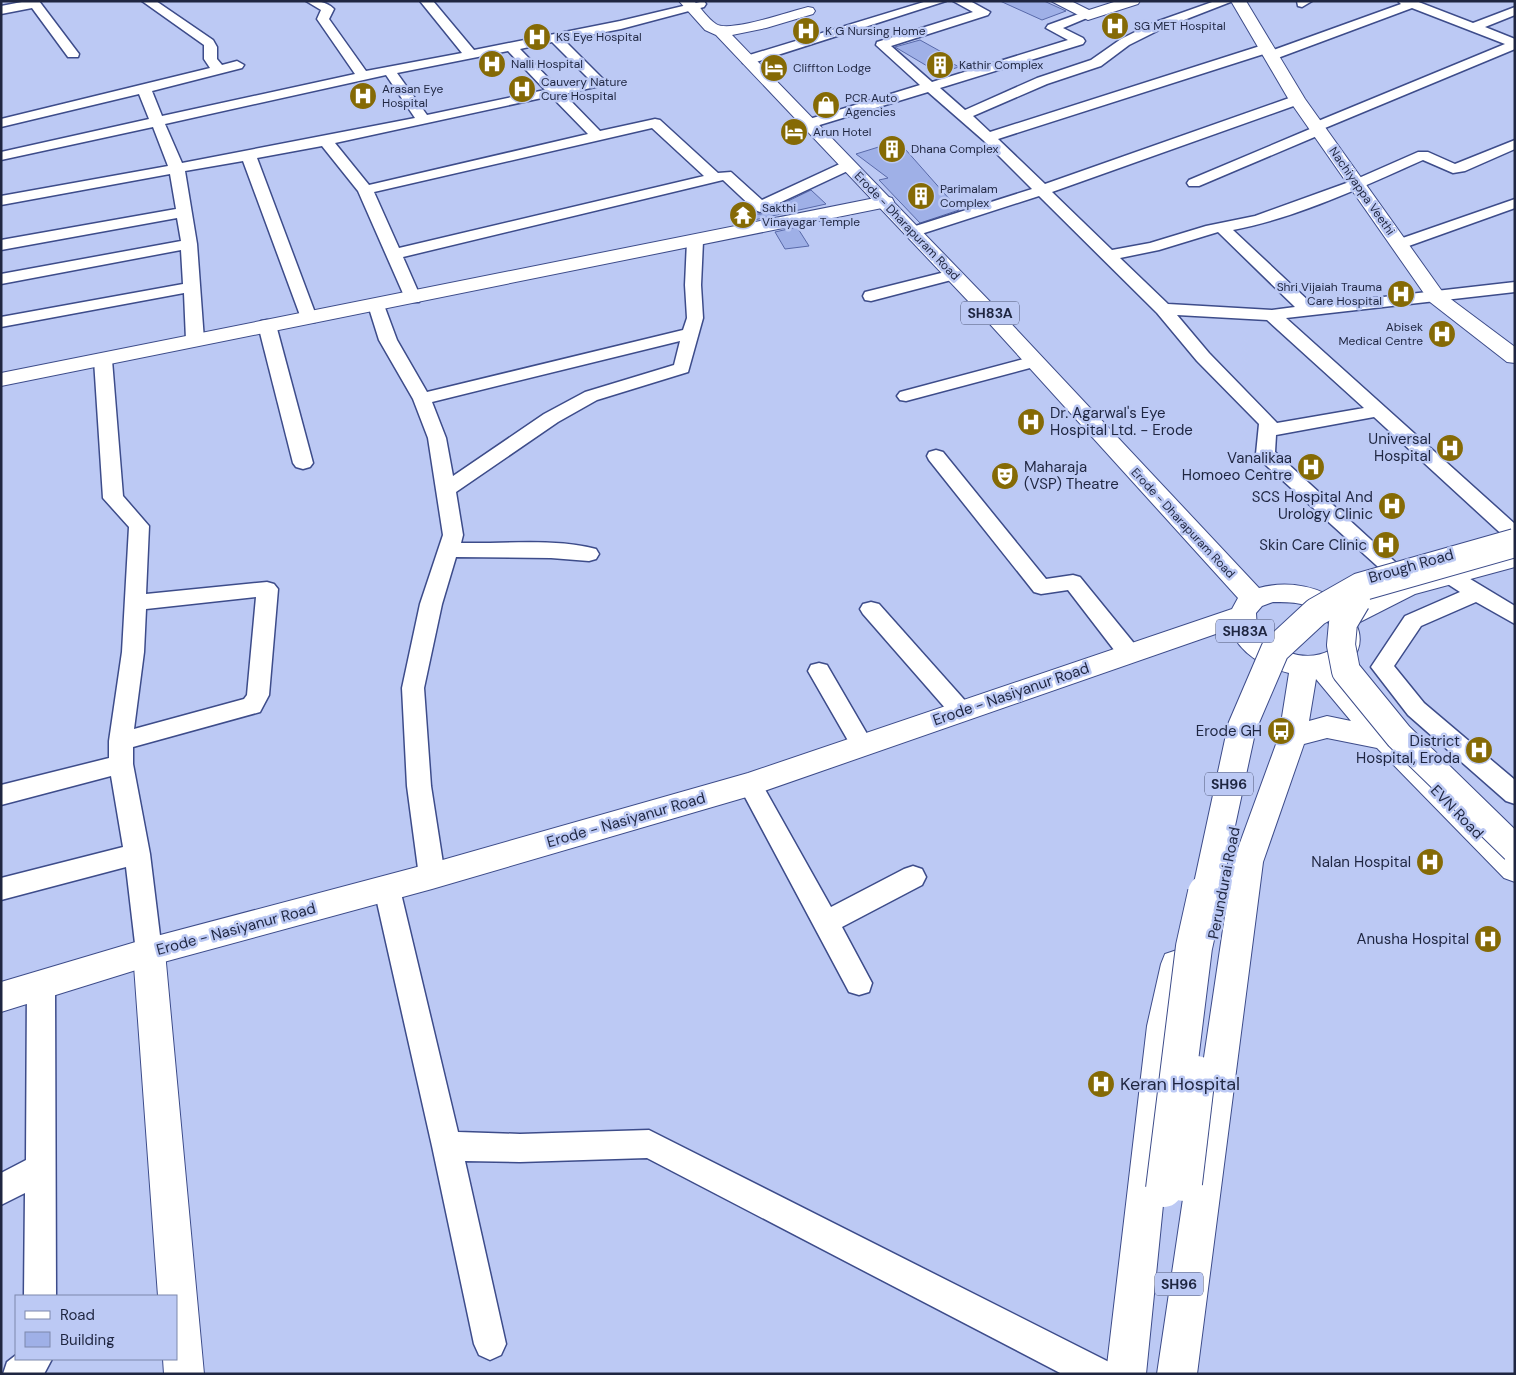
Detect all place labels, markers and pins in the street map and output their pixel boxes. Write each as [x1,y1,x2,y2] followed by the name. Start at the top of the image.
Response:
[1100,11,1130,41] hospital icon: SG MET Hospital
[791,16,821,46] hospital icon: K G Nursing Home
[1134,18,1226,34] place label: SG MET Hospital
[522,22,552,52] hospital icon: KS Eye Hospital
[825,23,926,39] place label: K G Nursing Home
[556,29,642,45] place label: KS Eye Hospital
[477,49,507,79] hospital icon: Nalli Hospital
[925,50,955,80] building icon: Kathir Complex
[759,53,789,83] hotel icon: Cliffton Lodge
[511,56,583,72] place label: Nalli Hospital
[959,57,1043,73] place label: Kathir Complex
[793,60,871,76] place label: Cliffton Lodge
[507,74,537,104] hospital icon: Cauvery Nature Cure Hospital
[541,74,628,104] place label: Cauvery Nature Cure Hospital
[348,81,378,111] hospital icon: Arasan Eye Hospital
[382,81,443,111] place label: Arasan Eye Hospital
[811,90,841,120] shop icon: PCR Auto Agencies
[845,90,897,120] place label: PCR Auto Agencies
[779,117,809,147] hotel icon: Arun Hotel
[813,124,871,140] place label: Arun Hotel
[877,134,907,164] building icon: Dhana Complex
[911,141,998,157] place label: Dhana Complex
[906,181,936,211] building icon: Parimalam Complex
[940,181,998,211] place label: Parimalam Complex
[728,200,758,230] temple icon: Sakthi Vinayagar Temple
[762,200,860,230] place label: Sakthi Vinayagar Temple
[1277,279,1382,309] place label: Shri Vijaiah Trauma Care Hospital
[1386,279,1416,309] hospital icon: Shri Vijaiah Trauma Care Hospital
[1338,319,1423,349] place label: Abisek Medical Centre
[1427,319,1457,349] hospital icon: Abisek Medical Centre
[1050,403,1193,440] place label: Dr. Agarwal's Eye Hospital Ltd. - Erode
[1016,407,1046,437] hospital icon: Dr. Agarwal's Eye Hospital Ltd. - Erode
[1368,429,1431,466] place label: Universal Hospital
[1435,433,1465,463] hospital icon: Universal Hospital
[1182,448,1292,485] place label: Vanalikaa Homoeo Centre
[1296,452,1326,482] hospital icon: Vanalikaa Homoeo Centre
[1024,457,1119,494] place label: Maharaja (VSP) Theatre
[990,461,1020,491] theatre icon: Maharaja (VSP) Theatre
[1252,487,1373,524] place label: SCS Hospital And Urology Clinic
[1377,491,1407,521] hospital icon: SCS Hospital And Urology Clinic
[1371,530,1401,560] hospital icon: Skin Care Clinic
[1259,535,1367,555] place label: Skin Care Clinic
[1266,716,1296,746] bus stop icon: Erode GH
[1196,721,1262,741] place label: Erode GH
[1356,731,1460,768] place label: District Hospital, Eroda
[1464,735,1494,765] hospital icon: District Hospital, Eroda
[1415,847,1445,877] hospital icon: Nalan Hospital
[1311,852,1411,872] place label: Nalan Hospital
[1473,924,1503,954] hospital icon: Anusha Hospital
[1357,929,1469,949] place label: Anusha Hospital
[1086,1069,1116,1099] hospital icon: Keran Hospital
[1120,1072,1240,1096] place label: Keran Hospital

